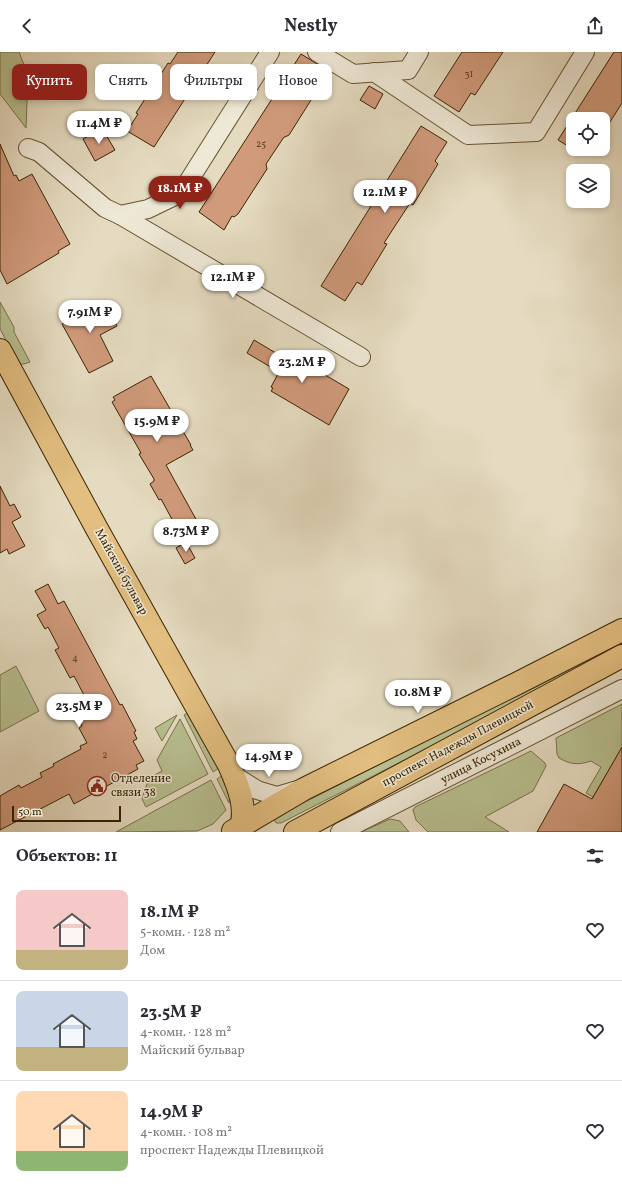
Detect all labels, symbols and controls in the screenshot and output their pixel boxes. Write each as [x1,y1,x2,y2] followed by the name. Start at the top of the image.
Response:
[284,14,338,39] text: Nestly
[16,15,38,37] icon: back
[584,15,606,37] icon: share
[12,64,87,100] chip: Купить
[95,64,162,100] chip: Снять
[170,64,257,100] chip: Фильтры
[265,64,332,100] chip: Новое
[464,67,474,81] house number: 31
[62,111,136,145] pin: 11.4M ₽
[566,112,610,208] map controls
[566,112,610,156] button: locate
[76,115,122,133] text: 11.4M ₽
[256,137,266,151] house number: 25
[566,164,610,208] button: layers
[143,176,217,210] pin: 18.1M ₽
[157,180,203,198] text: 18.1M ₽
[348,180,422,214] pin: 12.1M ₽
[363,184,407,202] text: 12.1M ₽
[196,265,270,299] pin: 12.1M ₽
[211,269,255,287] text: 12.1M ₽
[53,300,127,334] pin: 7.91M ₽
[67,304,113,322] text: 7.91M ₽
[265,350,339,384] pin: 23.2M ₽
[278,354,326,372] text: 23.2M ₽
[120,409,194,443] pin: 15.9M ₽
[134,413,180,431] text: 15.9M ₽
[149,519,223,553] pin: 8.73M ₽
[163,523,209,541] text: 8.73M ₽
[91,526,151,618] street label: Майский бульвар
[72,651,78,665] house number: 4
[381,680,455,714] pin: 10.8M ₽
[394,684,442,702] text: 10.8M ₽
[42,694,116,728] pin: 23.5M ₽
[379,697,537,791] street label: проспект Надежды Плевицкой
[55,698,103,716] text: 23.5M ₽
[438,734,524,788] street label: улица Косухина
[232,744,306,778] pin: 14.9M ₽
[102,748,108,762] house number: 2
[245,748,293,766] text: 14.9M ₽
[111,771,171,801] place label: Отделение связи 38
[86,775,108,797] public building icon: Отделение связи 38
[12,804,121,823] scale bar
[18,805,42,820] text: 50 m
[16,845,118,868] text: Объектов: 11
[584,845,606,867] icon: filters
[140,901,199,924] text: 18.1M ₽
[48,906,96,954] icon: home
[584,919,606,941] icon: heart
[140,924,230,942] text: 5-комн. · 128 m²
[140,942,165,960] text: Дом
[140,1001,202,1024] text: 23.5M ₽
[48,1007,96,1055] icon: home
[584,1020,606,1042] icon: heart
[140,1024,231,1042] text: 4-комн. · 128 m²
[140,1042,245,1060] text: Майский бульвар
[140,1101,203,1124] text: 14.9M ₽
[48,1107,96,1155] icon: home
[584,1120,606,1142] icon: heart
[140,1124,232,1142] text: 4-комн. · 108 m²
[140,1142,324,1160] text: проспект Надежды Плевицкой

